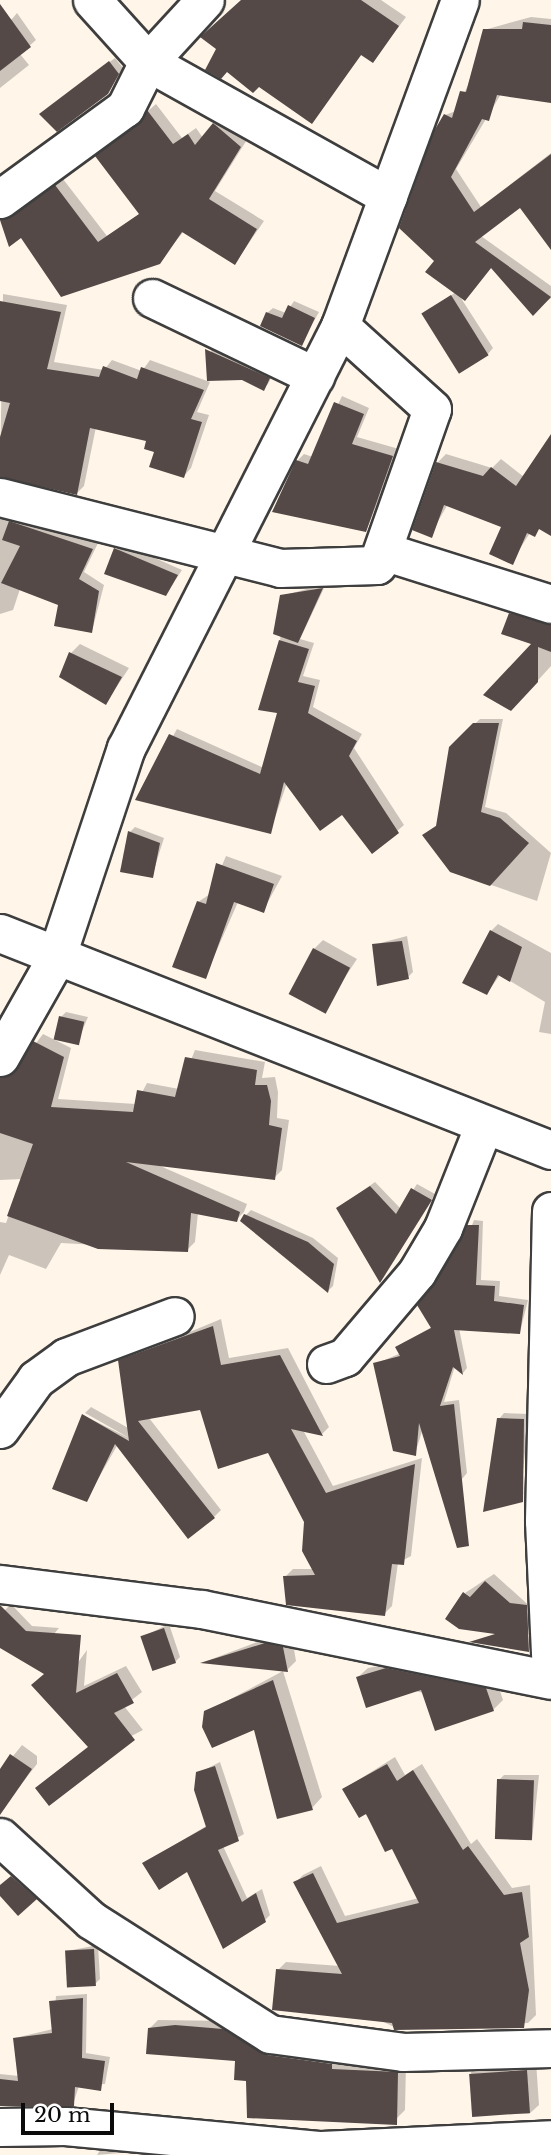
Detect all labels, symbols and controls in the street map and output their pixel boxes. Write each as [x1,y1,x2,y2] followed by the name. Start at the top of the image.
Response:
[24,2088,117,2132] scale bar
[34,2102,91,2128] text: 20 m

